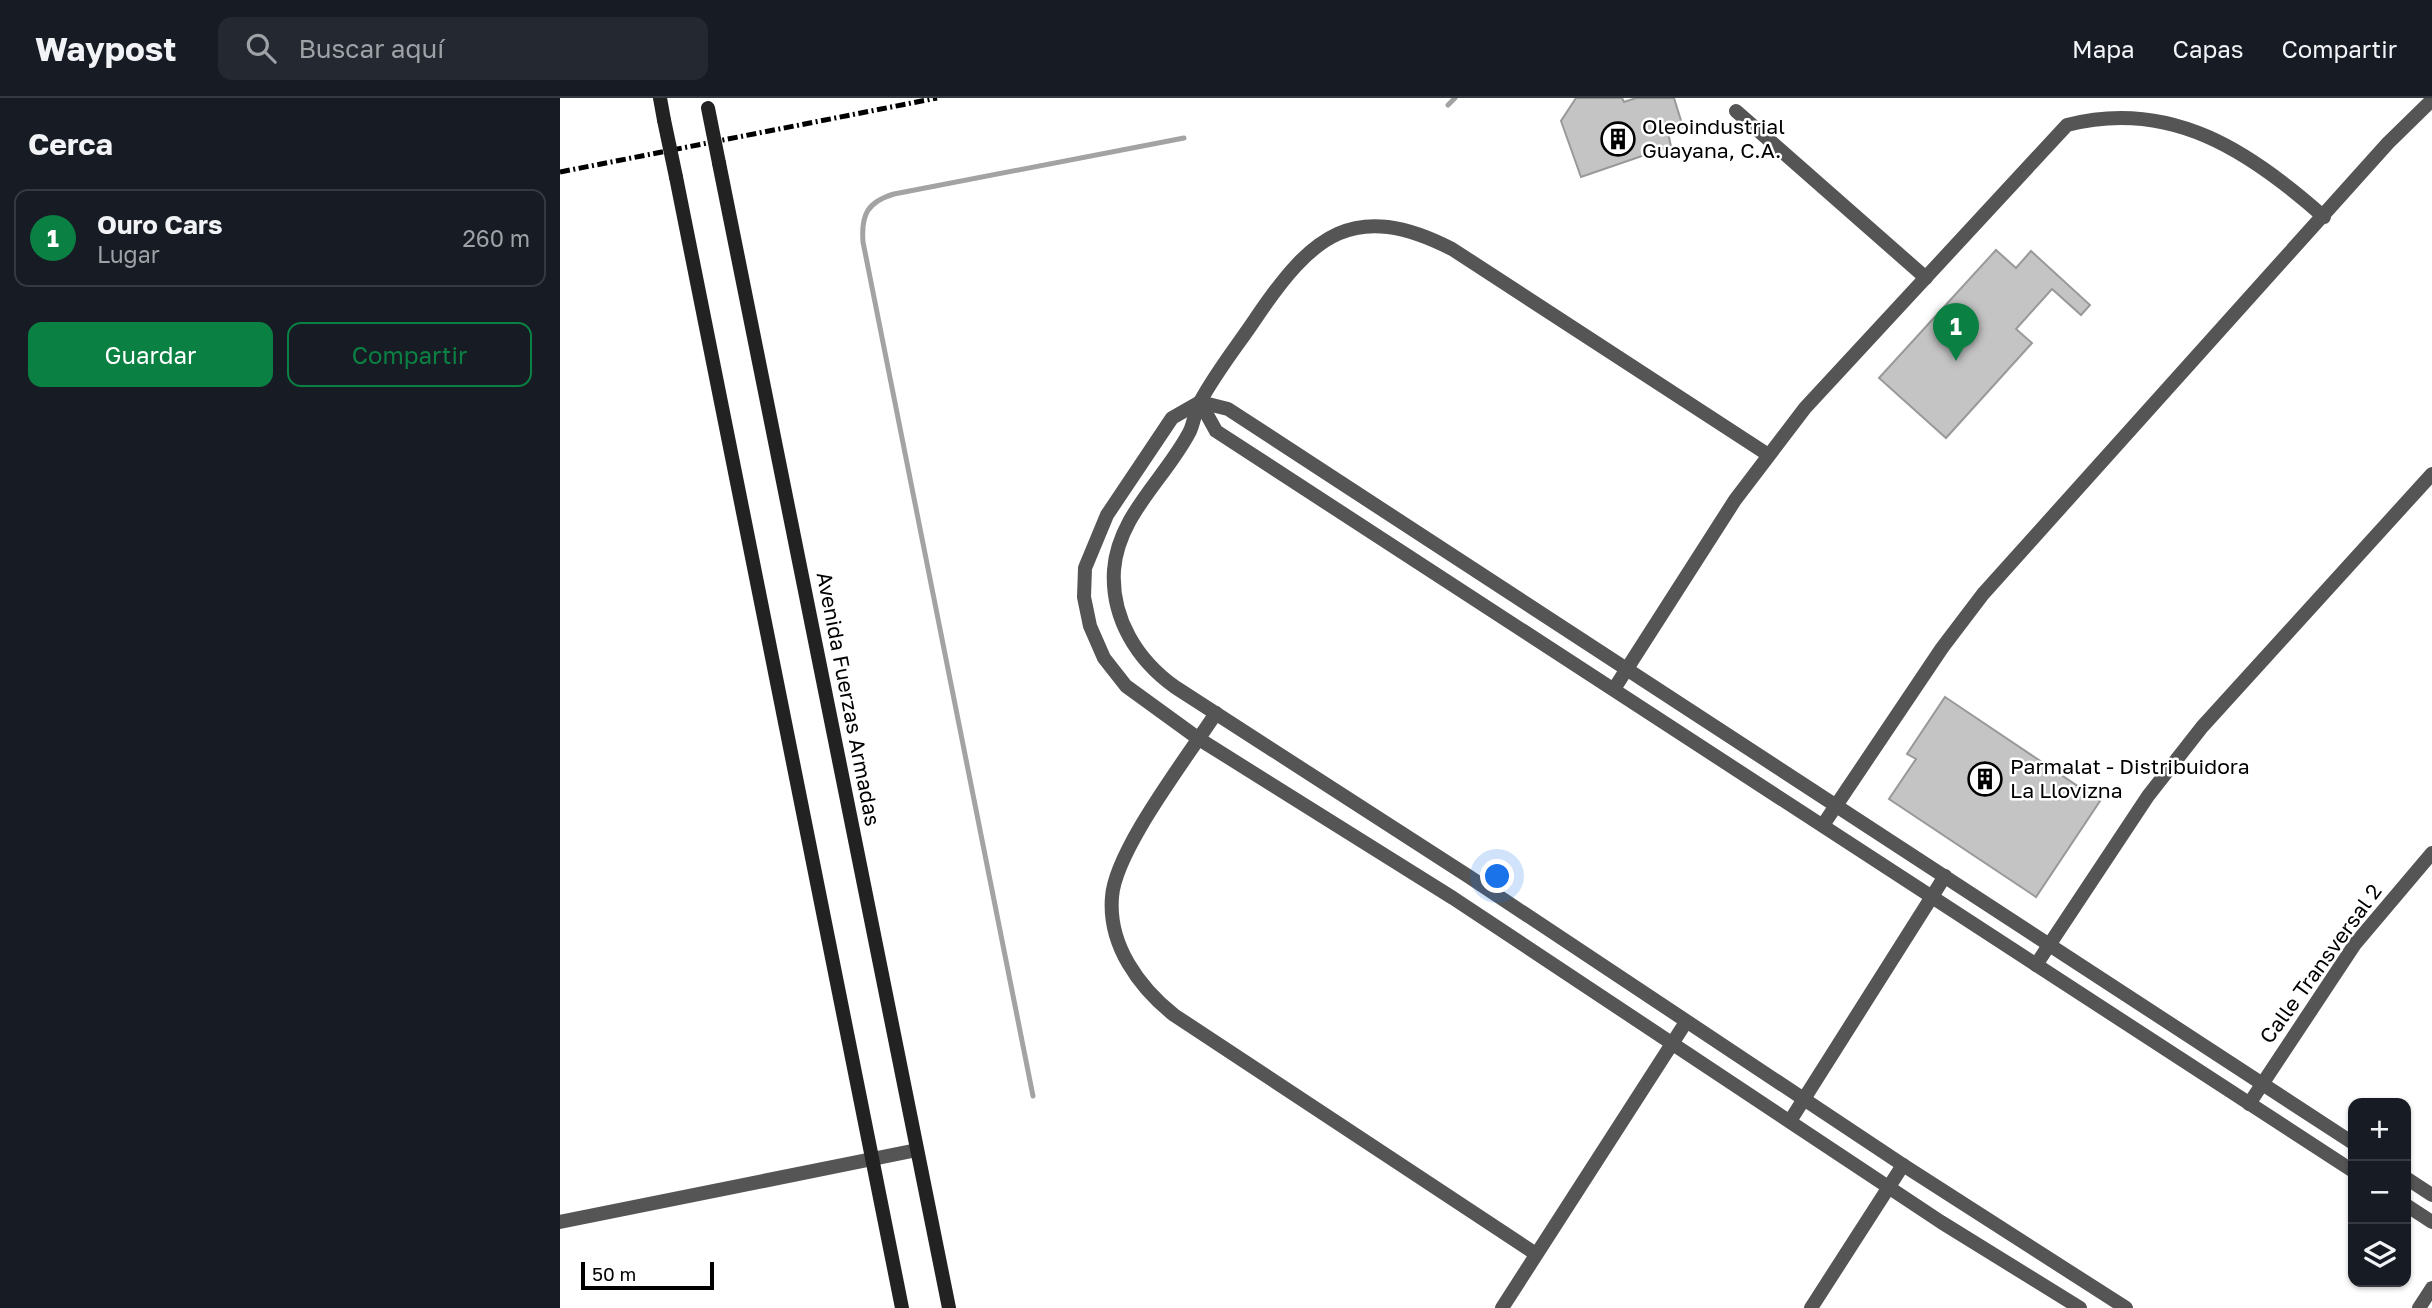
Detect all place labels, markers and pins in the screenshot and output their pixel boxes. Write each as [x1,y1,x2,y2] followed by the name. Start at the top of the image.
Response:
[1642,113,1785,163] place label: Oleoindustrial Guayana, C.A.
[1599,120,1637,158] building icon: Oleoindustrial Guayana, C.A.
[1933,303,1979,361] pin: 1
[2010,753,2250,803] place label: Parmalat - Distribuidora La Llovizna
[1966,760,2004,798] building icon: Parmalat - Distribuidora La Llovizna

